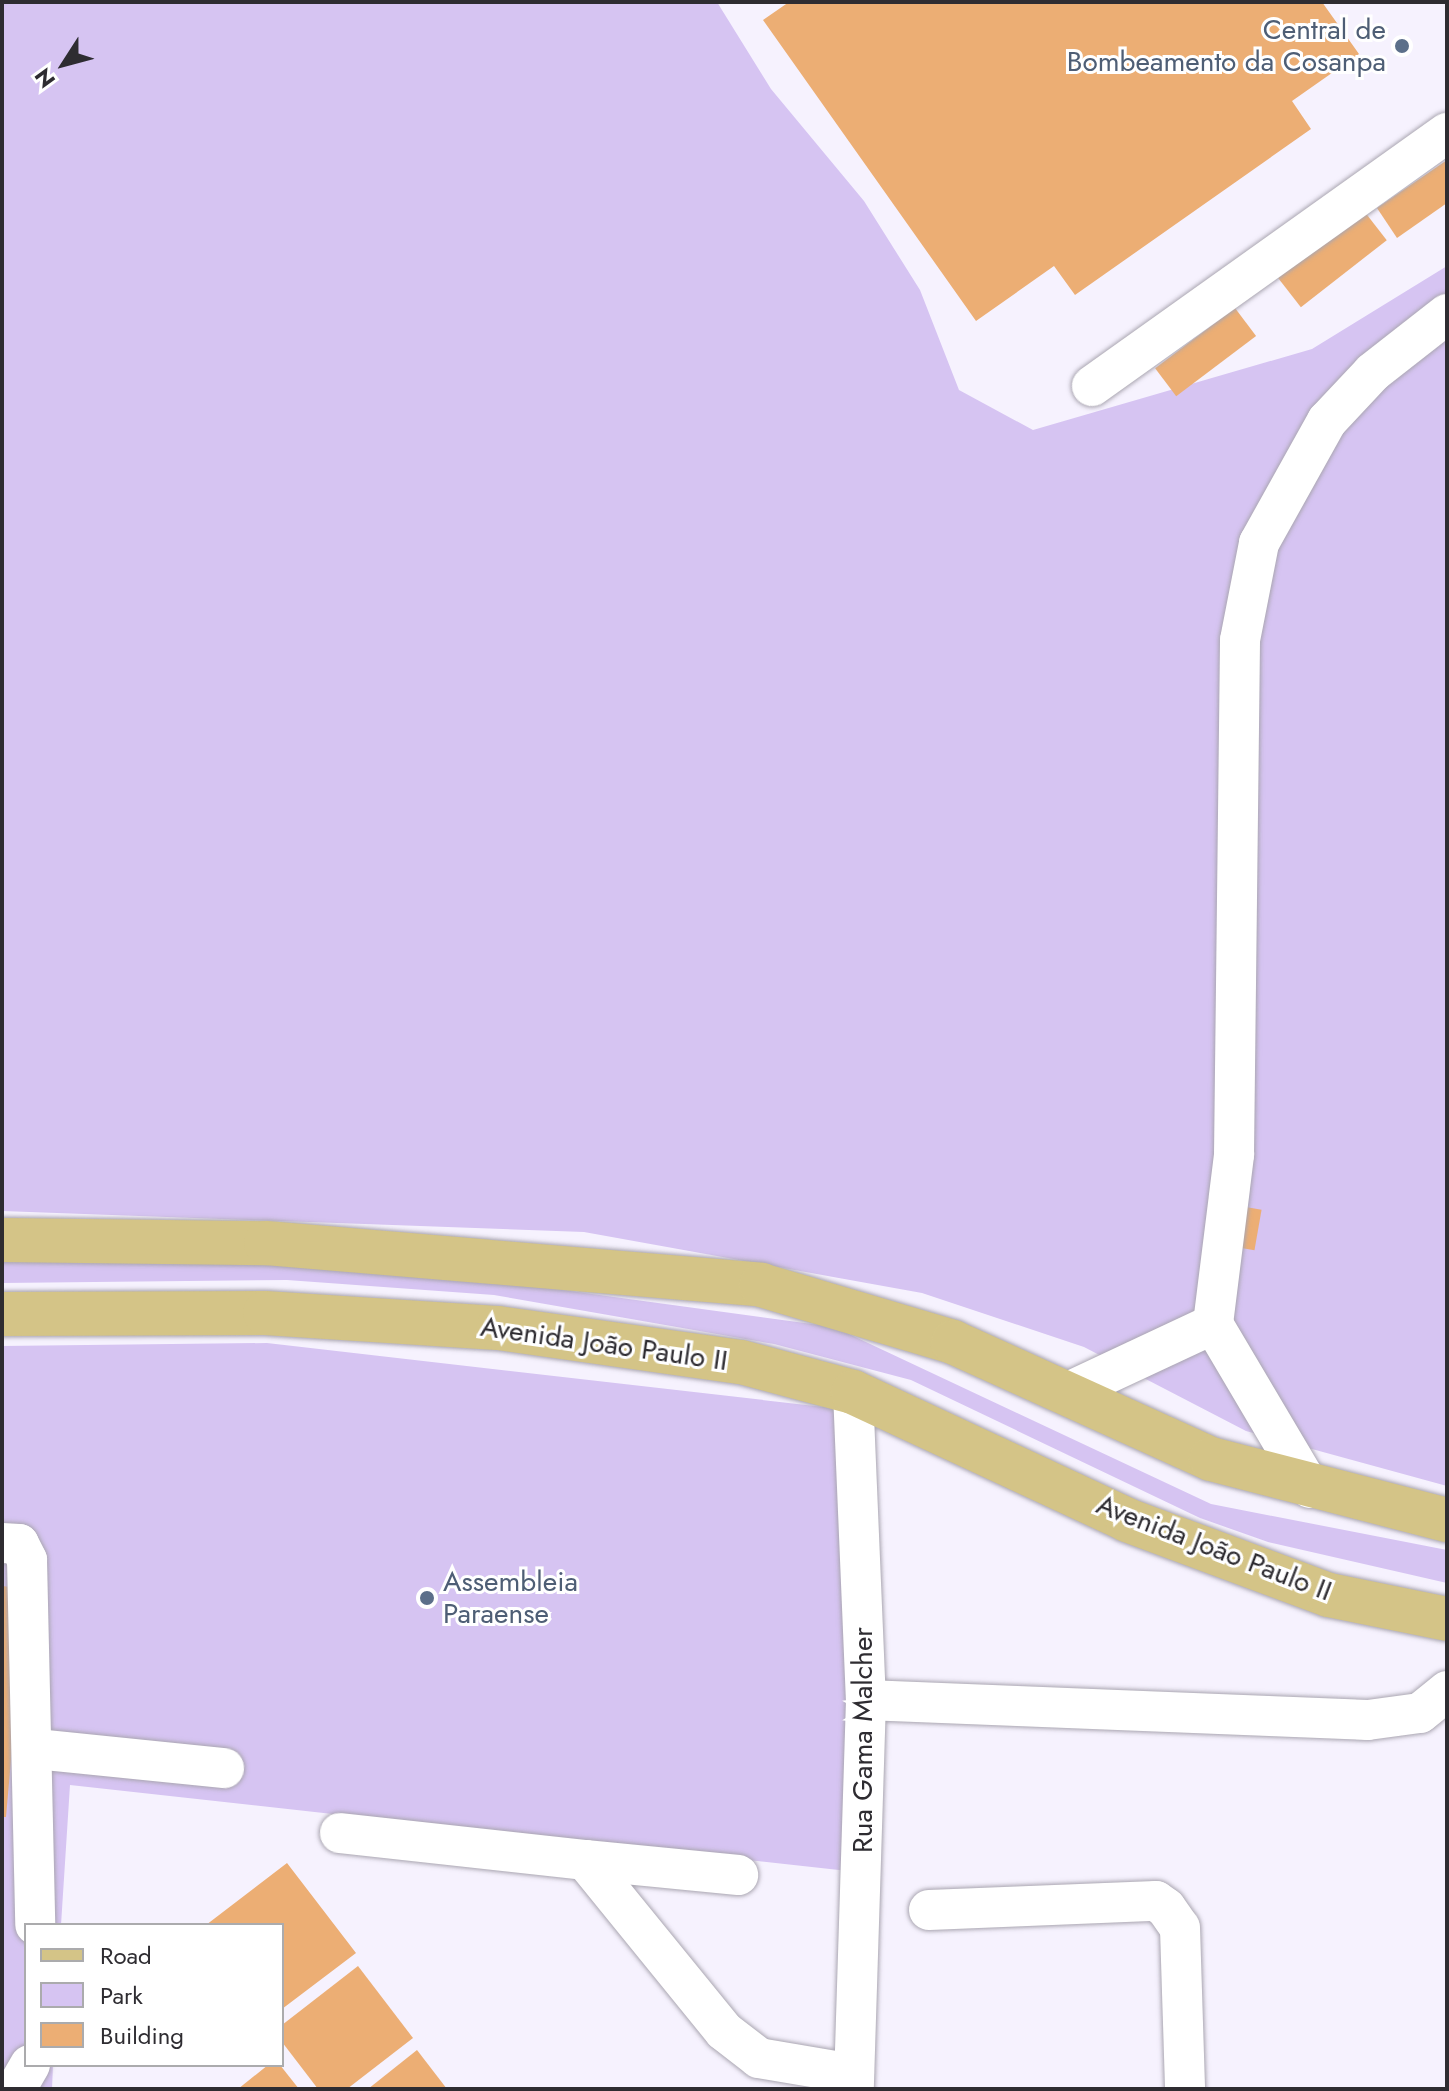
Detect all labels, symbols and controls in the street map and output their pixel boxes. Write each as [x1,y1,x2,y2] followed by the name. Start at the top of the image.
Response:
[1067,13,1386,79] place label: Central de Bombeamento da Cosanpa
[24,24,104,104] north arrow
[1393,37,1411,55] marker: Central de Bombeamento da Cosanpa
[27,62,63,95] text: N
[478,1310,730,1378] street label: Avenida João Paulo II
[1092,1488,1336,1608] street label: Avenida João Paulo II
[443,1565,578,1631] place label: Assembleia Paraense
[418,1589,436,1607] marker: Assembleia Paraense
[846,1627,880,1853] street label: Rua Gama Malcher
[24,1923,284,2067] legend
[100,1938,152,1973] text: Road
[100,1978,143,2013] text: Park
[100,2018,184,2053] text: Building

